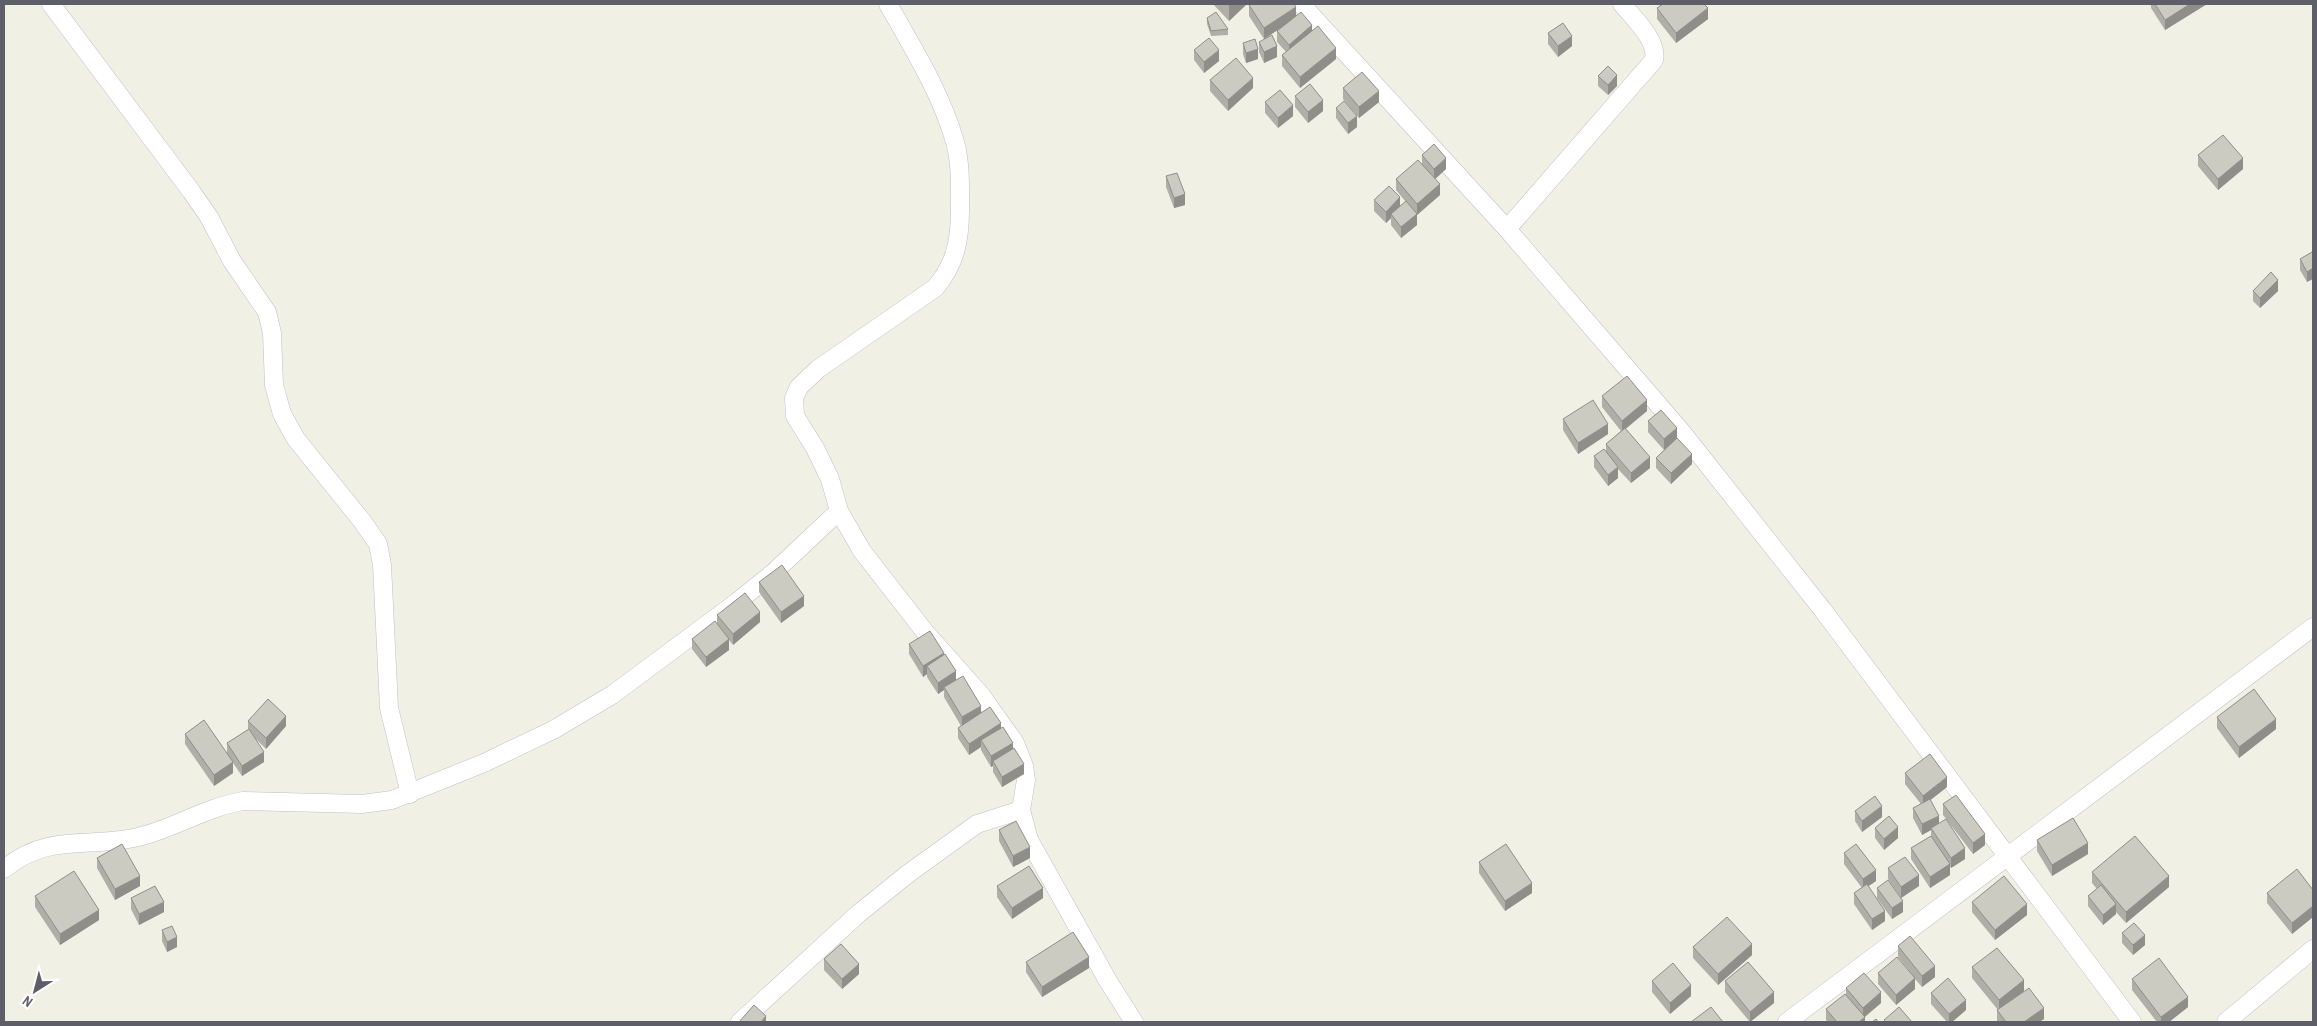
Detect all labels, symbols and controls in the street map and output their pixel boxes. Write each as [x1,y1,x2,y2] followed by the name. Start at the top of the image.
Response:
[10,966,60,1016] north arrow
[19,992,36,1011] text: N

